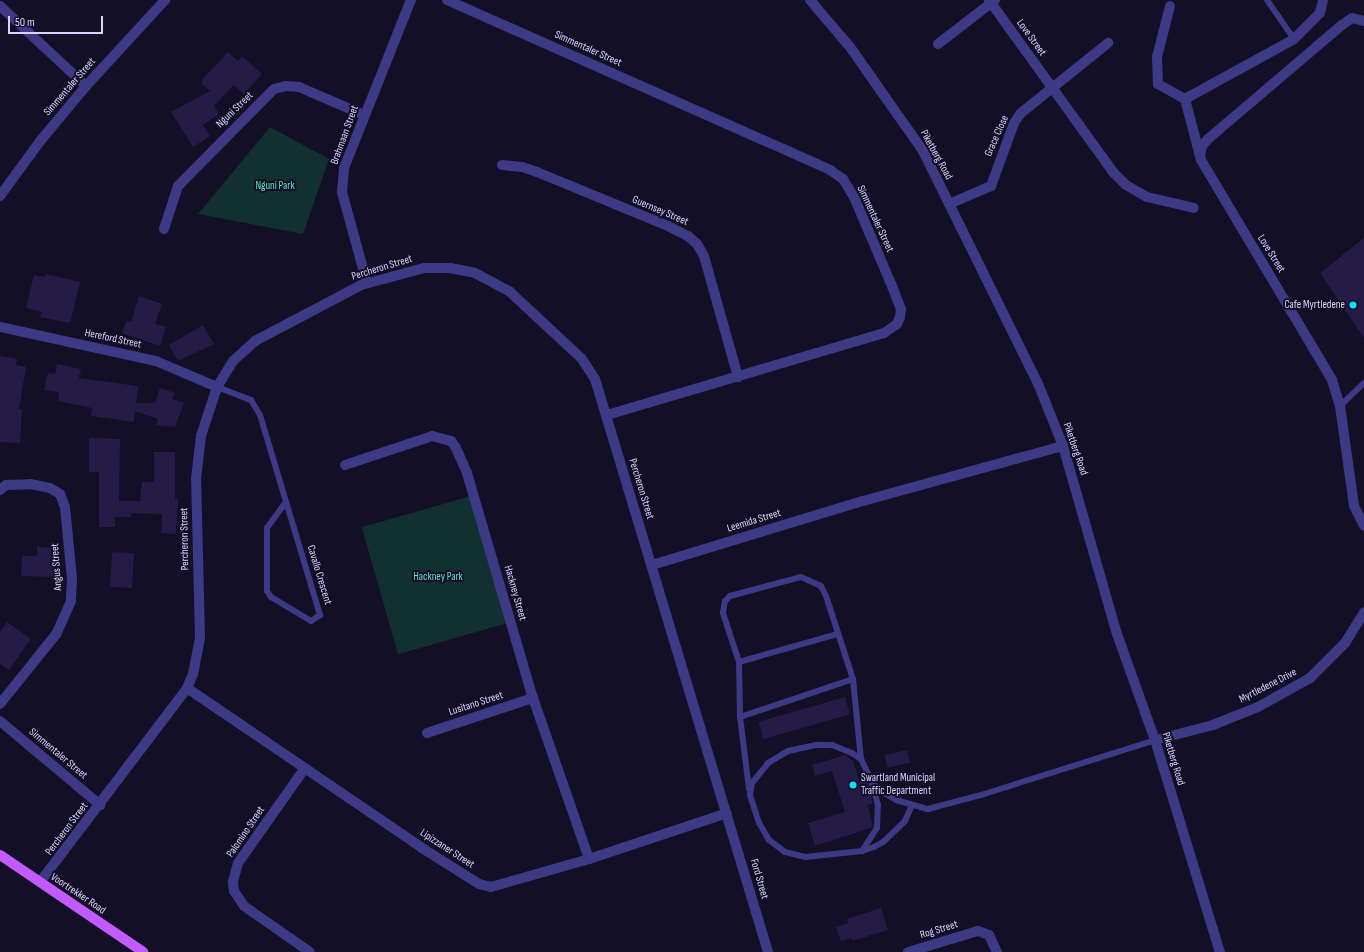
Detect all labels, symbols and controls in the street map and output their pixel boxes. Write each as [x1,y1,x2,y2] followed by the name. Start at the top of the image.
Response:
[10,8,105,34] scale bar
[15,15,35,30] text: 50 m
[1013,17,1049,59] street label: Love Street
[552,28,624,70] street label: Simmentaler Street
[41,55,99,119] street label: Simmentaler Street
[214,89,256,131] street label: Nguni Street
[328,104,362,166] street label: Brahmaan Street
[982,113,1012,159] street label: Grace Close
[917,128,955,182] street label: Piketberg Road
[255,179,295,193] park label: Nguni Park
[854,183,896,255] street label: Simmentaler Street
[630,193,690,229] street label: Guernsey Street
[1254,233,1288,275] street label: Love Street
[350,253,414,283] street label: Percheron Street
[1284,298,1345,312] place label: Cafe Myrtledene
[1348,300,1358,310] marker: Cafe Myrtledene
[84,327,142,351] street label: Hereford Street
[1060,421,1090,477] street label: Piketberg Road
[626,457,656,521] street label: Percheron Street
[178,507,192,571] street label: Percheron Street
[725,507,783,535] street label: Leemida Street
[49,543,65,591] street label: Angus Street
[304,544,334,606] street label: Cavallo Crescent
[501,564,529,622] street label: Hackney Street
[413,570,463,584] park label: Hackney Park
[1237,666,1299,706] street label: Myrtledene Drive
[447,689,505,719] street label: Lusitano Street
[26,726,90,782] street label: Simmentaler Street
[1159,731,1187,787] street label: Piketberg Road
[861,772,935,798] place label: Swartland Municipal Traffic Department
[848,780,858,790] marker: Swartland Municipal Traffic Department
[43,800,91,858] street label: Percheron Street
[224,804,268,860] street label: Palomino Street
[417,827,477,871] street label: Lipizzaner Street
[747,857,771,901] street label: Ford Street
[48,871,108,917] street label: Voortrekker Road
[919,918,959,942] street label: Rog Street

